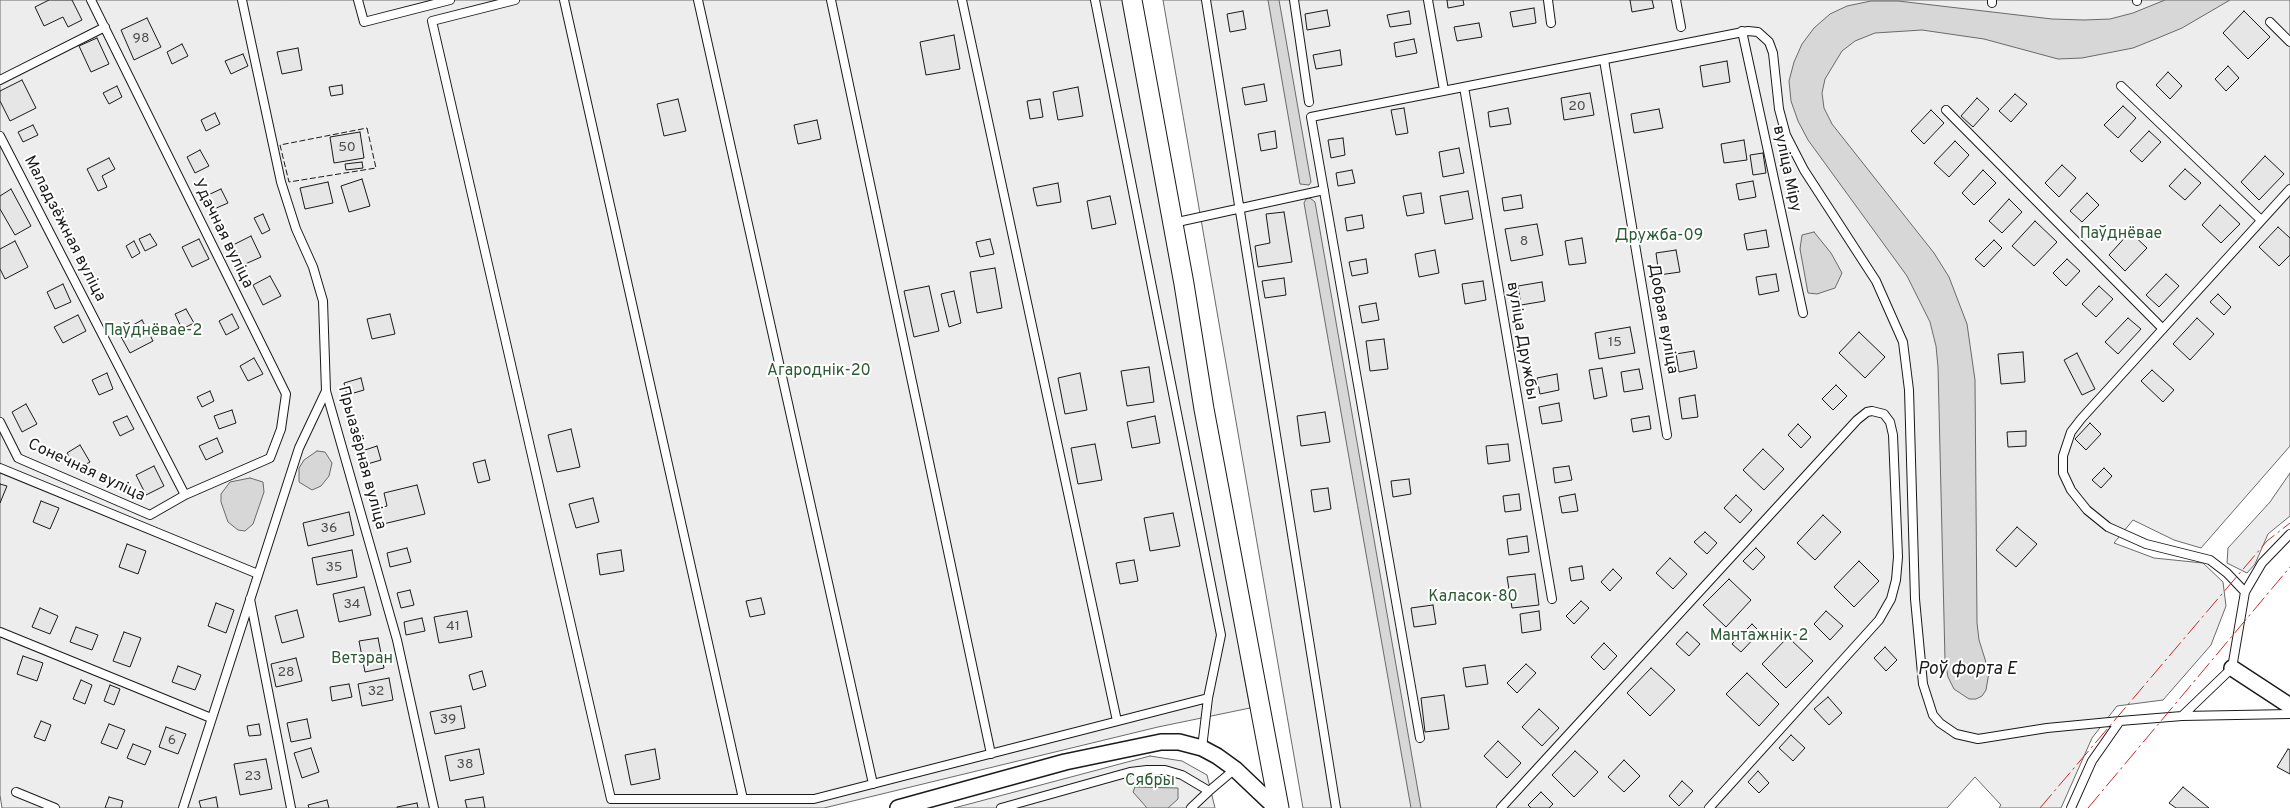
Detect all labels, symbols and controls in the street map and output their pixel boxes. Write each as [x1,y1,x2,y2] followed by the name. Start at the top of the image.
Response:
[133,31,149,47] house number: 98
[1568,99,1586,115] house number: 20
[1767,124,1805,214] street label: вуліца Міру
[338,140,356,156] house number: 50
[19,153,109,305] street label: Маладзёжная вуліца
[187,176,257,292] street label: Удачная вуліца
[2080,225,2162,245] park label: Паўднёвае
[1615,227,1703,247] park label: Дружба-09
[1520,234,1528,250] house number: 8
[1643,262,1681,376] street label: Добрая вуліца
[1501,280,1541,402] street label: вуліца Дружбы
[104,322,202,342] park label: Паўднёвае-2
[1608,335,1622,351] house number: 15
[767,362,871,382] park label: Агароднік-20
[333,384,389,532] street label: Прыазёрная вуліца
[24,435,148,507] street label: Сонечная вуліца
[321,521,337,537] house number: 36
[325,560,343,576] house number: 35
[1428,588,1518,608] park label: Каласок-80
[343,597,361,613] house number: 34
[446,619,460,635] house number: 41
[1710,627,1808,647] park label: Мантажнік-2
[331,650,393,670] park label: Ветэран
[1917,659,2017,681] water label: Роў форта Е
[277,665,295,681] house number: 28
[368,684,384,700] house number: 32
[440,712,456,728] house number: 39
[168,733,176,749] house number: 6
[457,757,473,773] house number: 38
[245,769,261,785] house number: 23
[1125,772,1175,792] park label: Сябры

